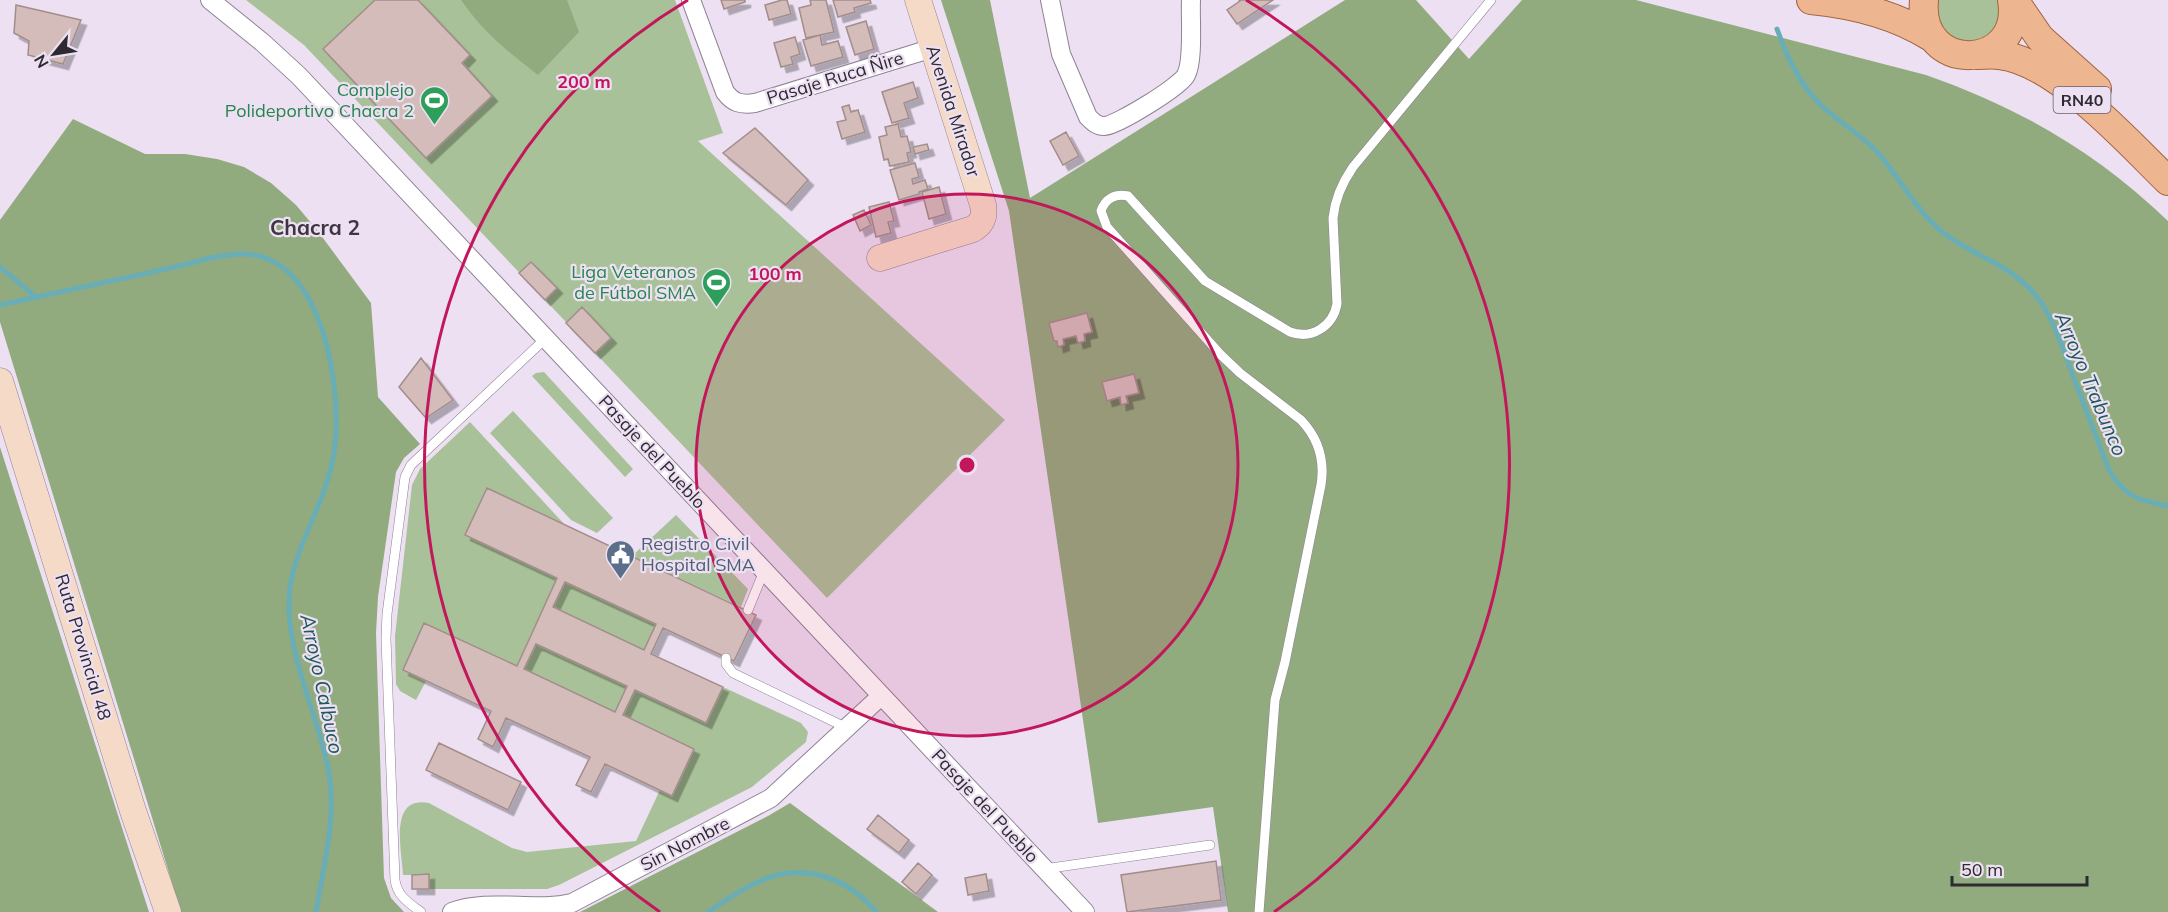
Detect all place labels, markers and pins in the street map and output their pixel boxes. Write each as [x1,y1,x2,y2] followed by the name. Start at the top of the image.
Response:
[225,78,414,122] place label: Complejo Polideportivo Chacra 2
[419,84,451,126] sports icon: Complejo Polideportivo Chacra 2
[571,260,696,304] place label: Liga Veteranos de Fútbol SMA
[701,266,733,308] sports icon: Liga Veteranos de Fútbol SMA
[957,455,977,475] centre of rings
[641,532,755,576] place label: Registro Civil Hospital SMA
[604,538,636,580] public building icon: Registro Civil Hospital SMA

